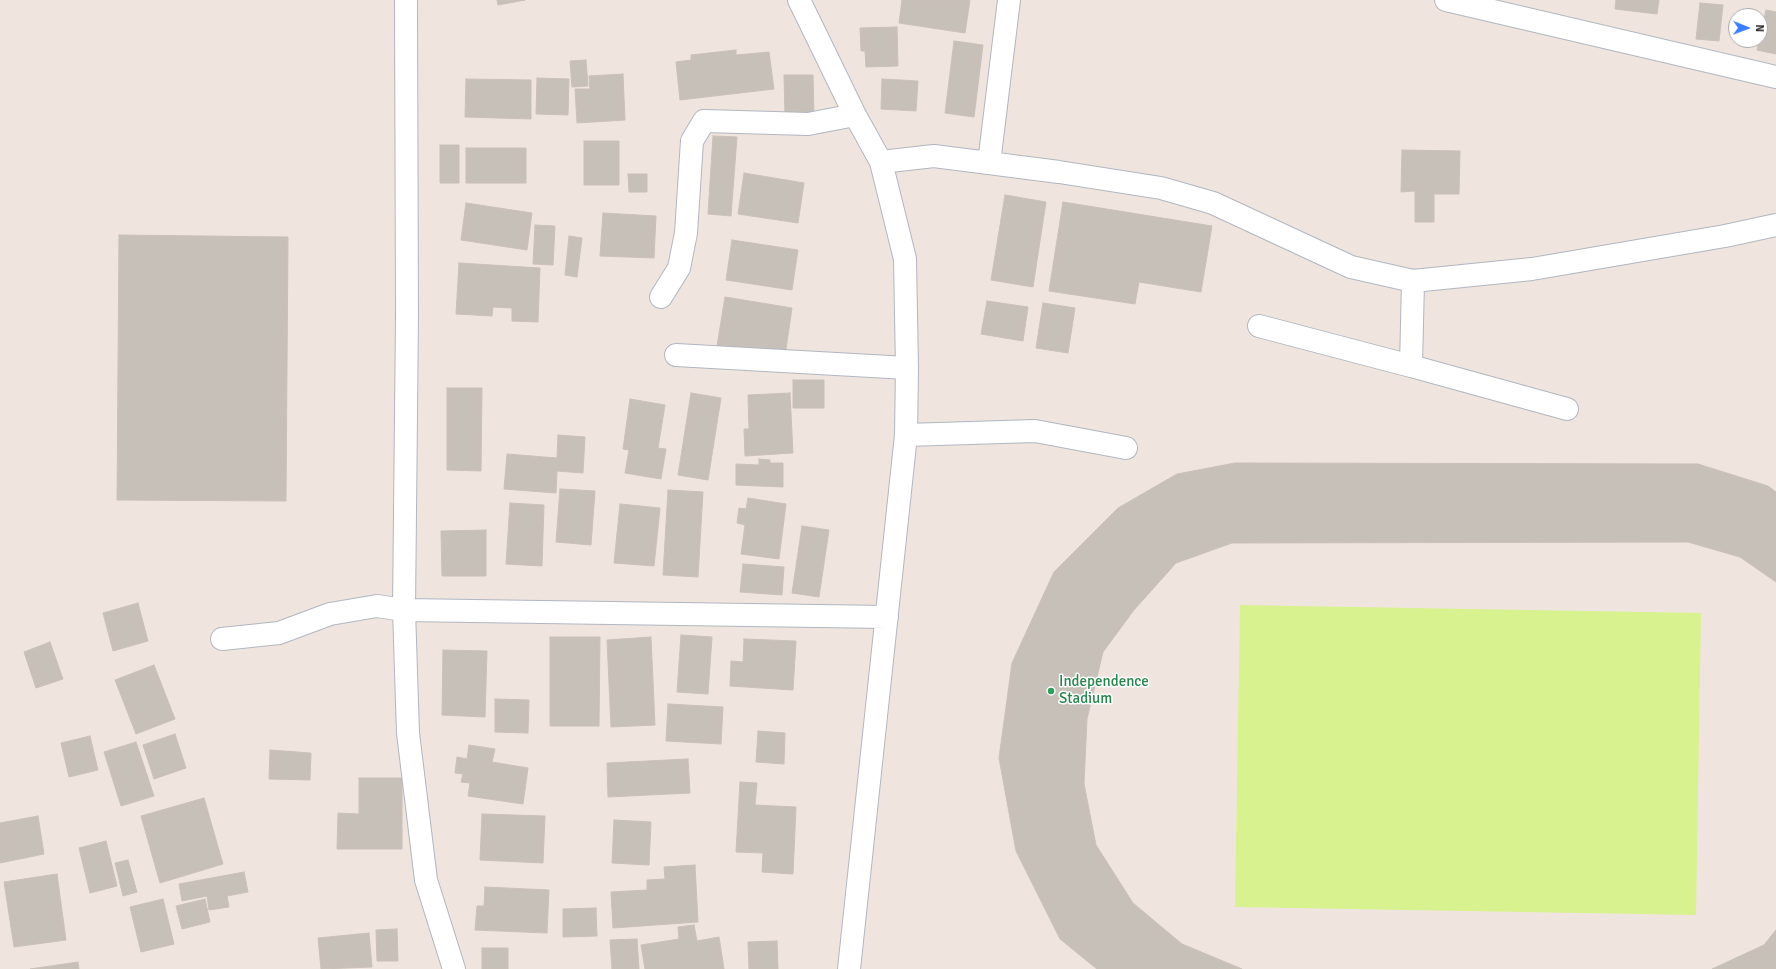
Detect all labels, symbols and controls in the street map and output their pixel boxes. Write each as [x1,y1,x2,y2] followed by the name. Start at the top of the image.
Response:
[1728,8,1768,48] north arrow
[1753,24,1766,32] text: N
[1059,673,1149,708] place label: Independence Stadium
[1046,686,1056,696] marker: Independence Stadium

